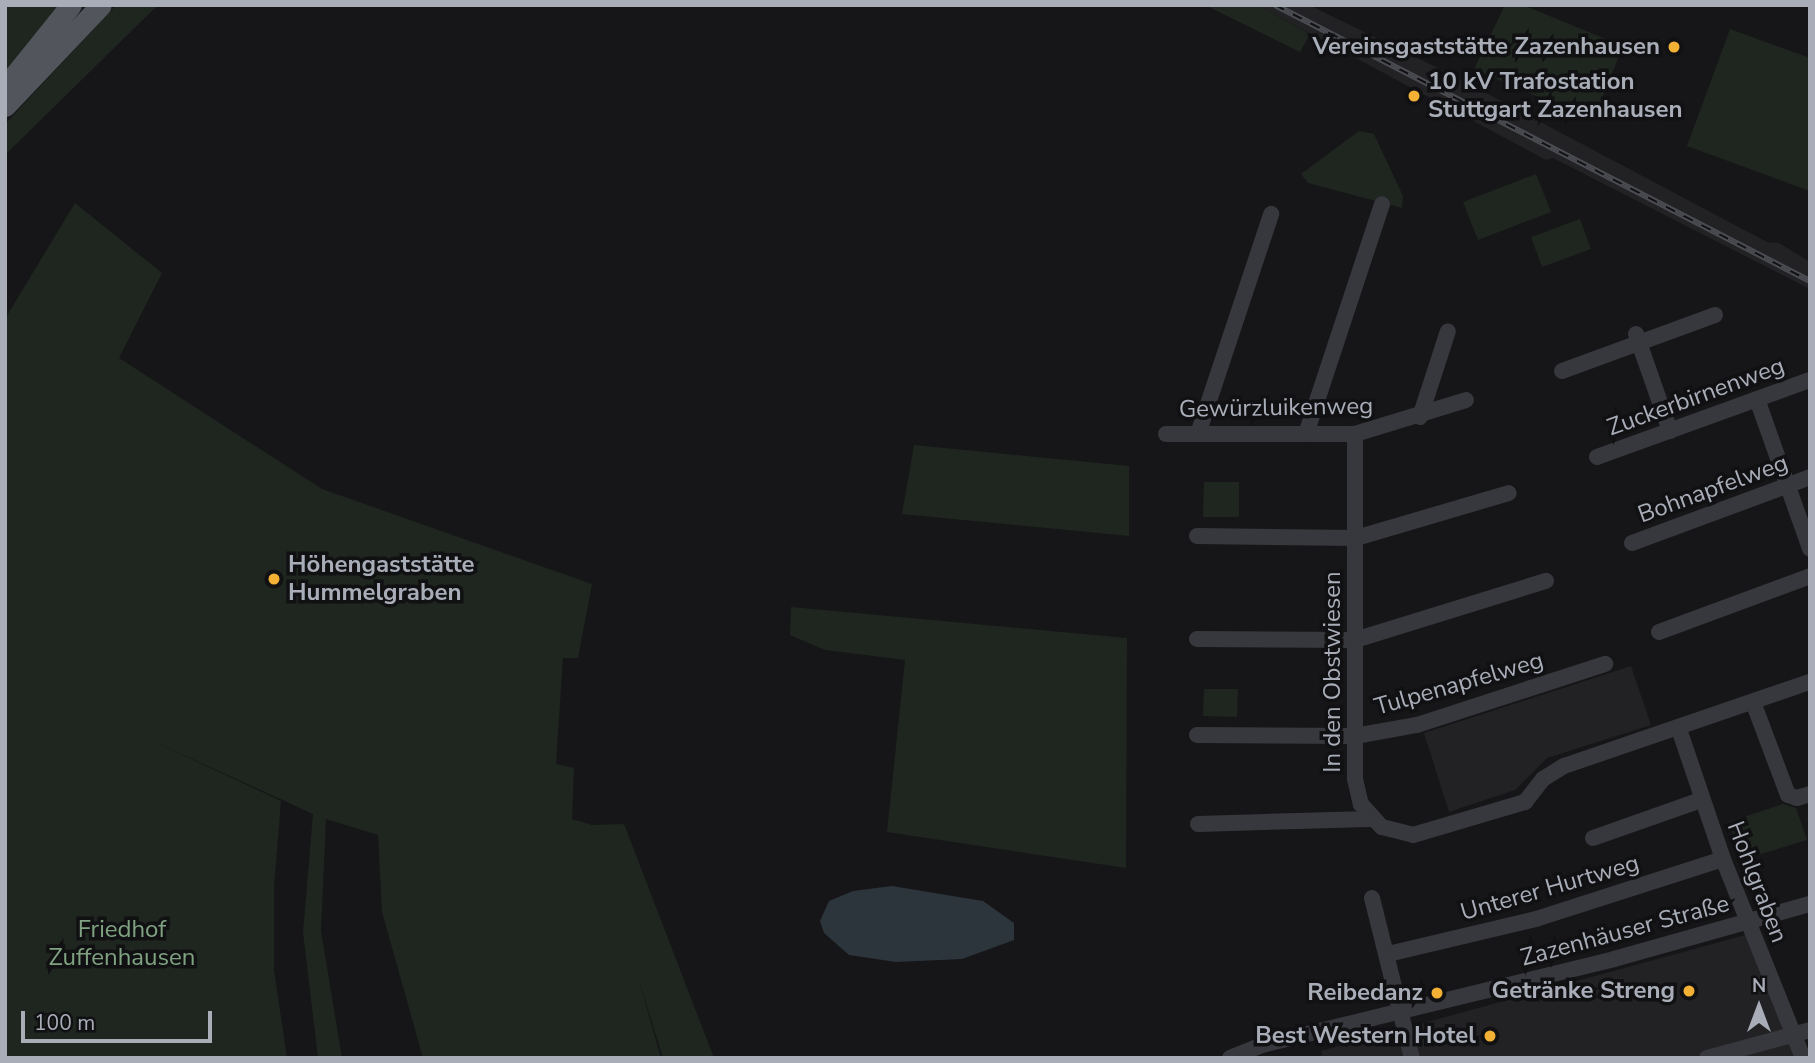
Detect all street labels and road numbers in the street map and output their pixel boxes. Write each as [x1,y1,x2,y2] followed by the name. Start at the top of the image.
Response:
[1603,352,1789,442] street label: Zuckerbirnenweg
[1179,392,1373,424] street label: Gewürzluikenweg
[1634,449,1792,529] street label: Bohnapfelweg
[1319,571,1347,773] street label: In den Obstwiesen
[1371,646,1547,722] street label: Tulpenapfelweg
[1721,817,1793,947] street label: Hohlgraben
[1457,849,1643,927] street label: Unterer Hurtweg
[1518,889,1732,973] street label: Zazenhäuser Straße

